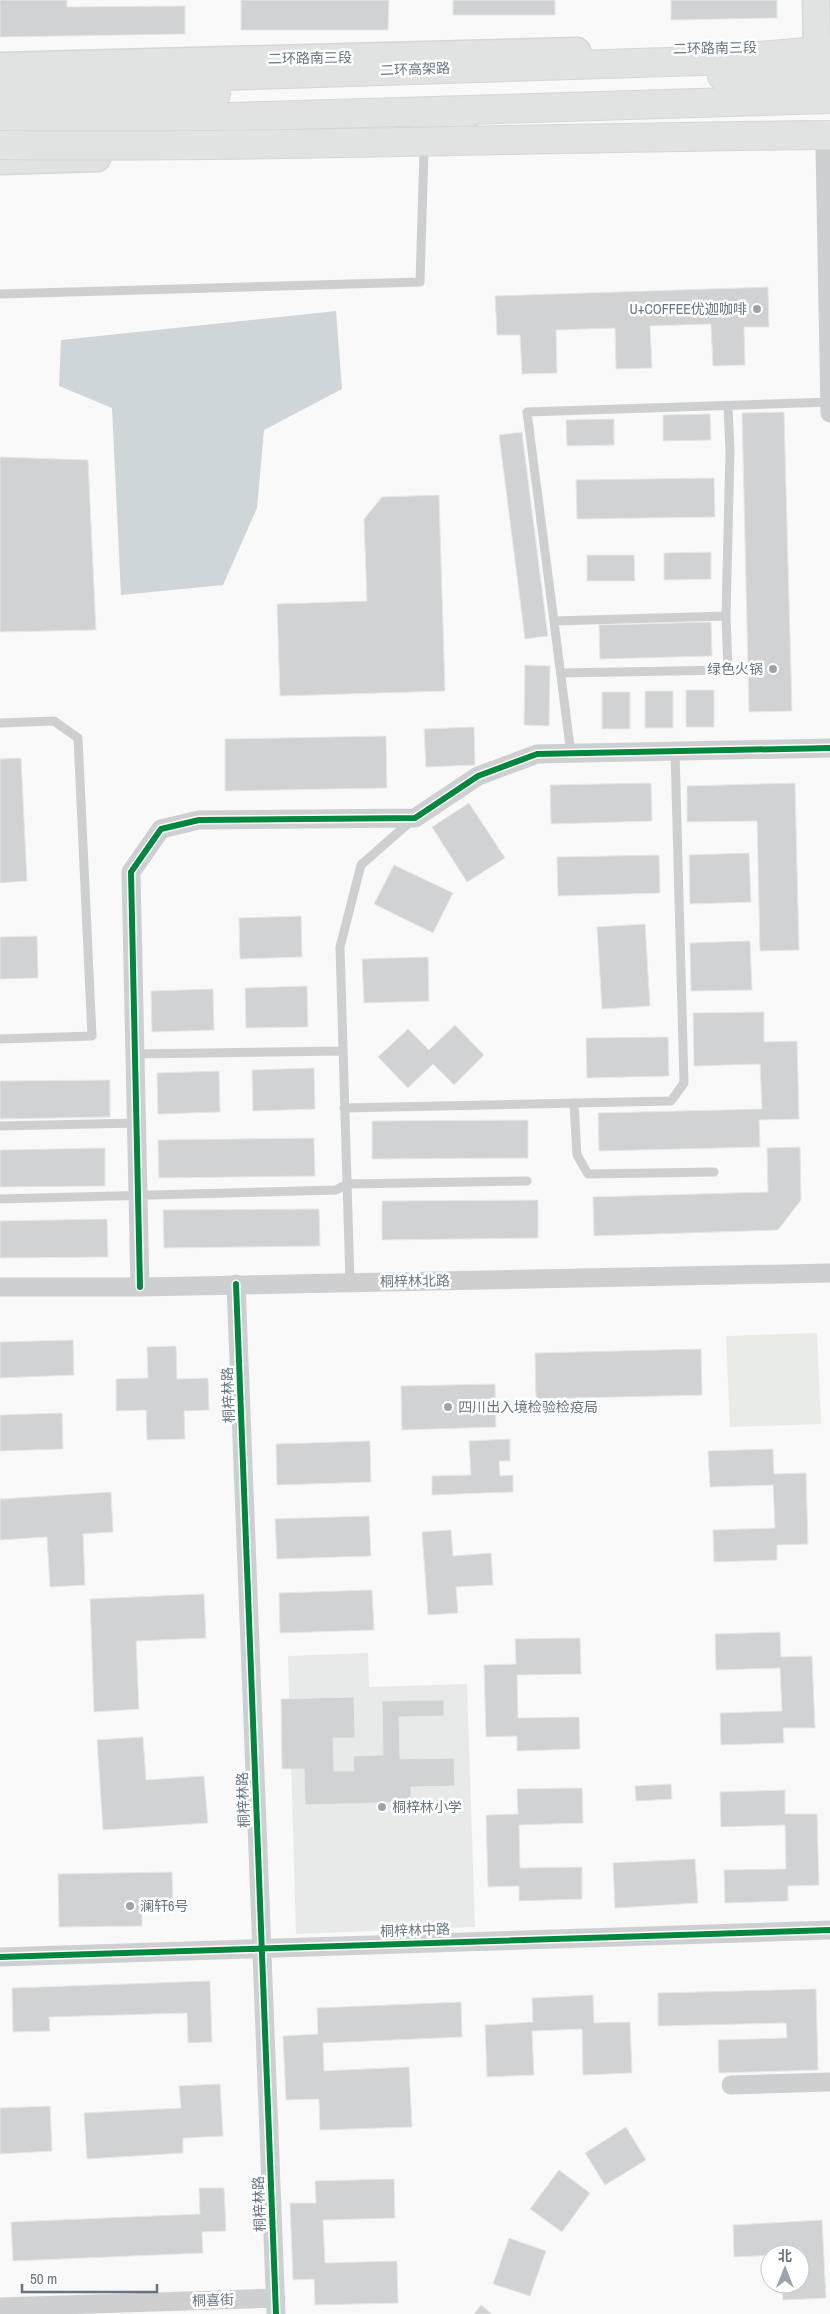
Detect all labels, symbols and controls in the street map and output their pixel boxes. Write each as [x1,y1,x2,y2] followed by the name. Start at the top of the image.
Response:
[673,38,757,58] street label: 二环路南三段
[268,48,352,68] street label: 二环路南三段
[380,59,450,79] street label: 二环高架路
[629,300,747,318] place label: U+COFFEE优迦咖啡
[751,303,763,315] marker: U+COFFEE优迦咖啡
[707,660,763,678] place label: 绿色火锅
[767,663,779,675] marker: 绿色火锅
[380,1271,450,1291] street label: 桐梓林北路
[218,1367,238,1423] street label: 桐梓林路
[458,1398,598,1416] place label: 四川出入境检验检疫局
[442,1401,454,1413] marker: 四川出入境检验检疫局
[233,1772,253,1828] street label: 桐梓林路
[392,1798,462,1816] place label: 桐梓林小学
[376,1801,388,1813] marker: 桐梓林小学
[140,1897,188,1915] place label: 澜轩6号
[124,1900,136,1912] marker: 澜轩6号
[380,1920,450,1940] street label: 桐梓林中路
[249,2176,269,2232] street label: 桐梓林路
[760,2244,810,2294] north arrow
[778,2247,792,2265] text: 北
[22,2262,158,2294] scale bar
[30,2268,57,2289] text: 50 m
[192,2290,234,2310] street label: 桐喜街

